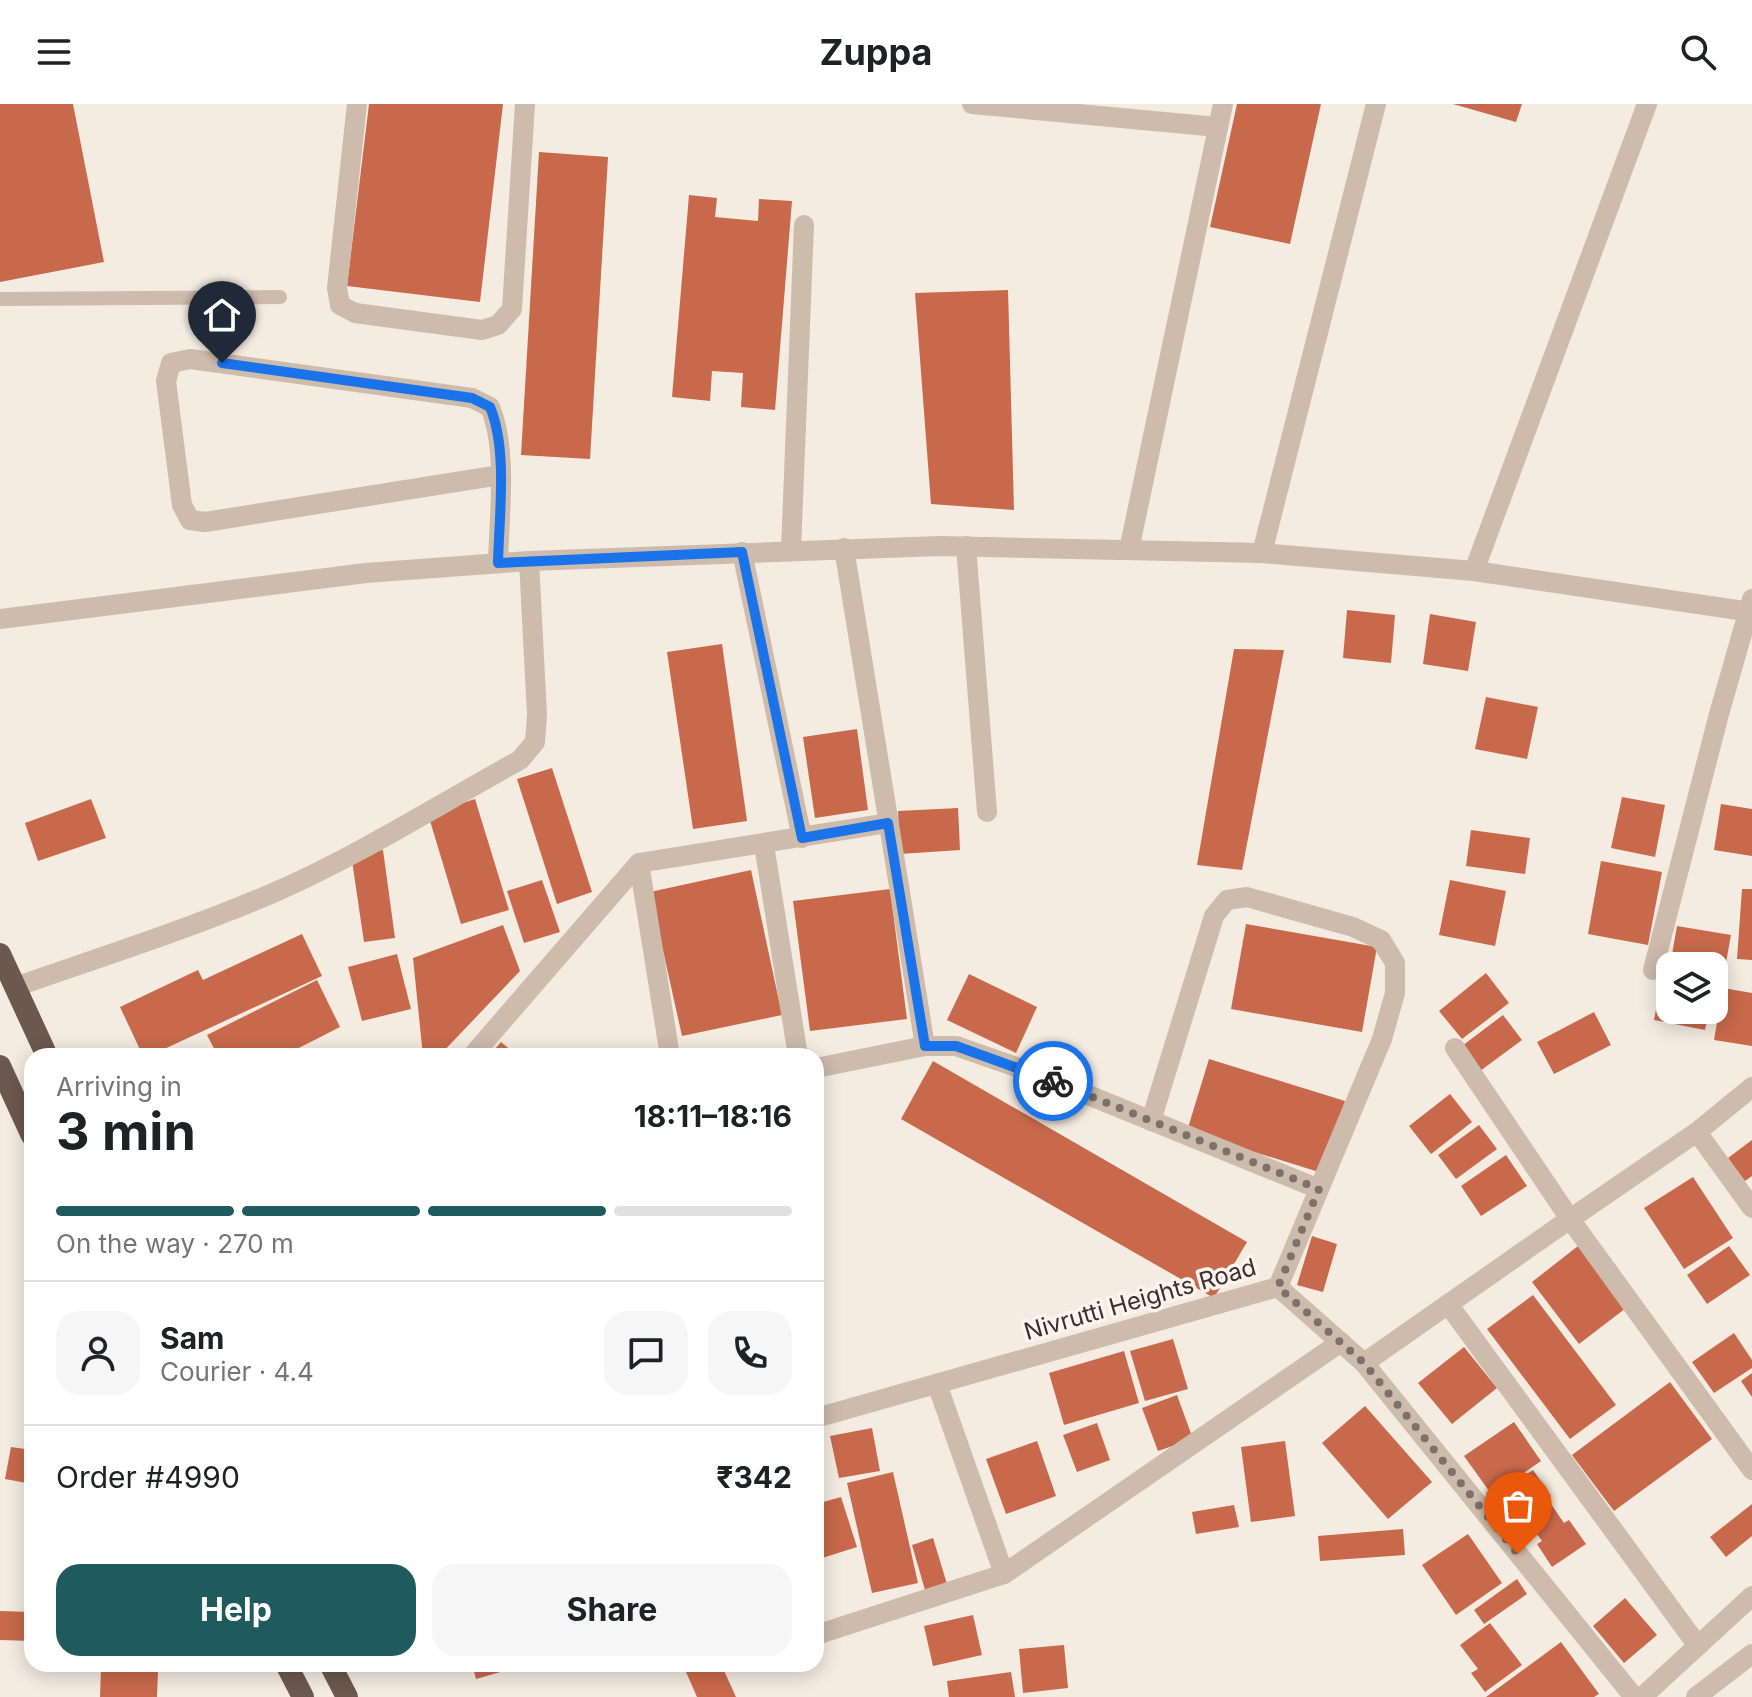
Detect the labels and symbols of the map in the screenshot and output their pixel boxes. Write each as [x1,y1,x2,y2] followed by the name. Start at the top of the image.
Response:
[188,281,256,363] pin
[1013,1041,1093,1121] courier
[1021,1252,1259,1346] street label: Nivrutti Heights Road
[1484,1472,1552,1554] pin

